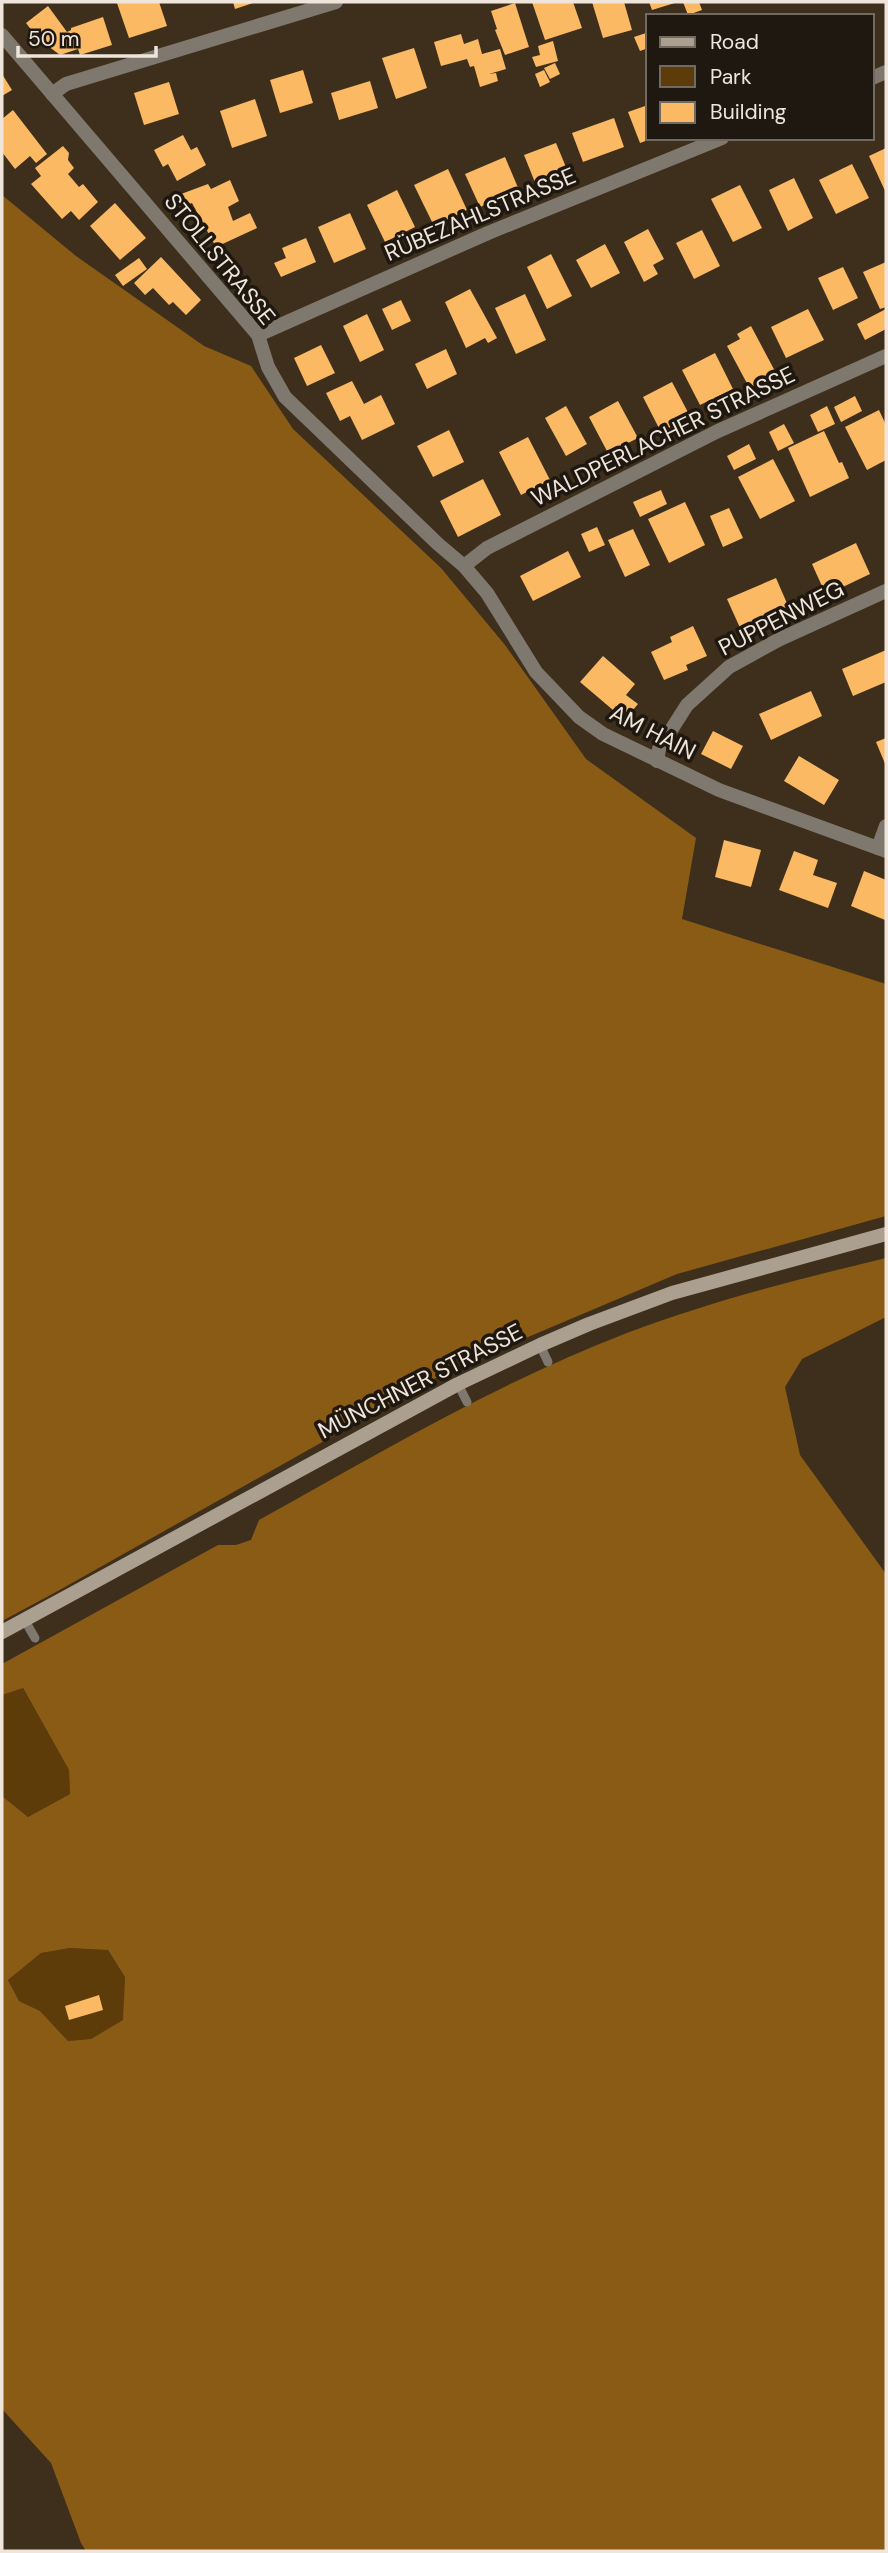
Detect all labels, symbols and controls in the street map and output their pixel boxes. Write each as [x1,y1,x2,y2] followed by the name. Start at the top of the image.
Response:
[18,14,156,58] scale bar
[646,14,874,140] legend
[28,25,79,53] text: 50 m
[710,28,759,56] text: Road
[710,63,752,91] text: Park
[710,98,787,126] text: Building
[380,160,580,268] street label: RÜBEZAHLSTRASSE
[158,187,282,331] street label: STOLLSTRASSE
[526,359,800,513] street label: WALDPERLACHER STRASSE
[713,574,849,662] street label: PUPPENWEG
[605,698,701,766] street label: AM HAIN
[313,1316,527,1446] street label: MÜNCHNER STRASSE

